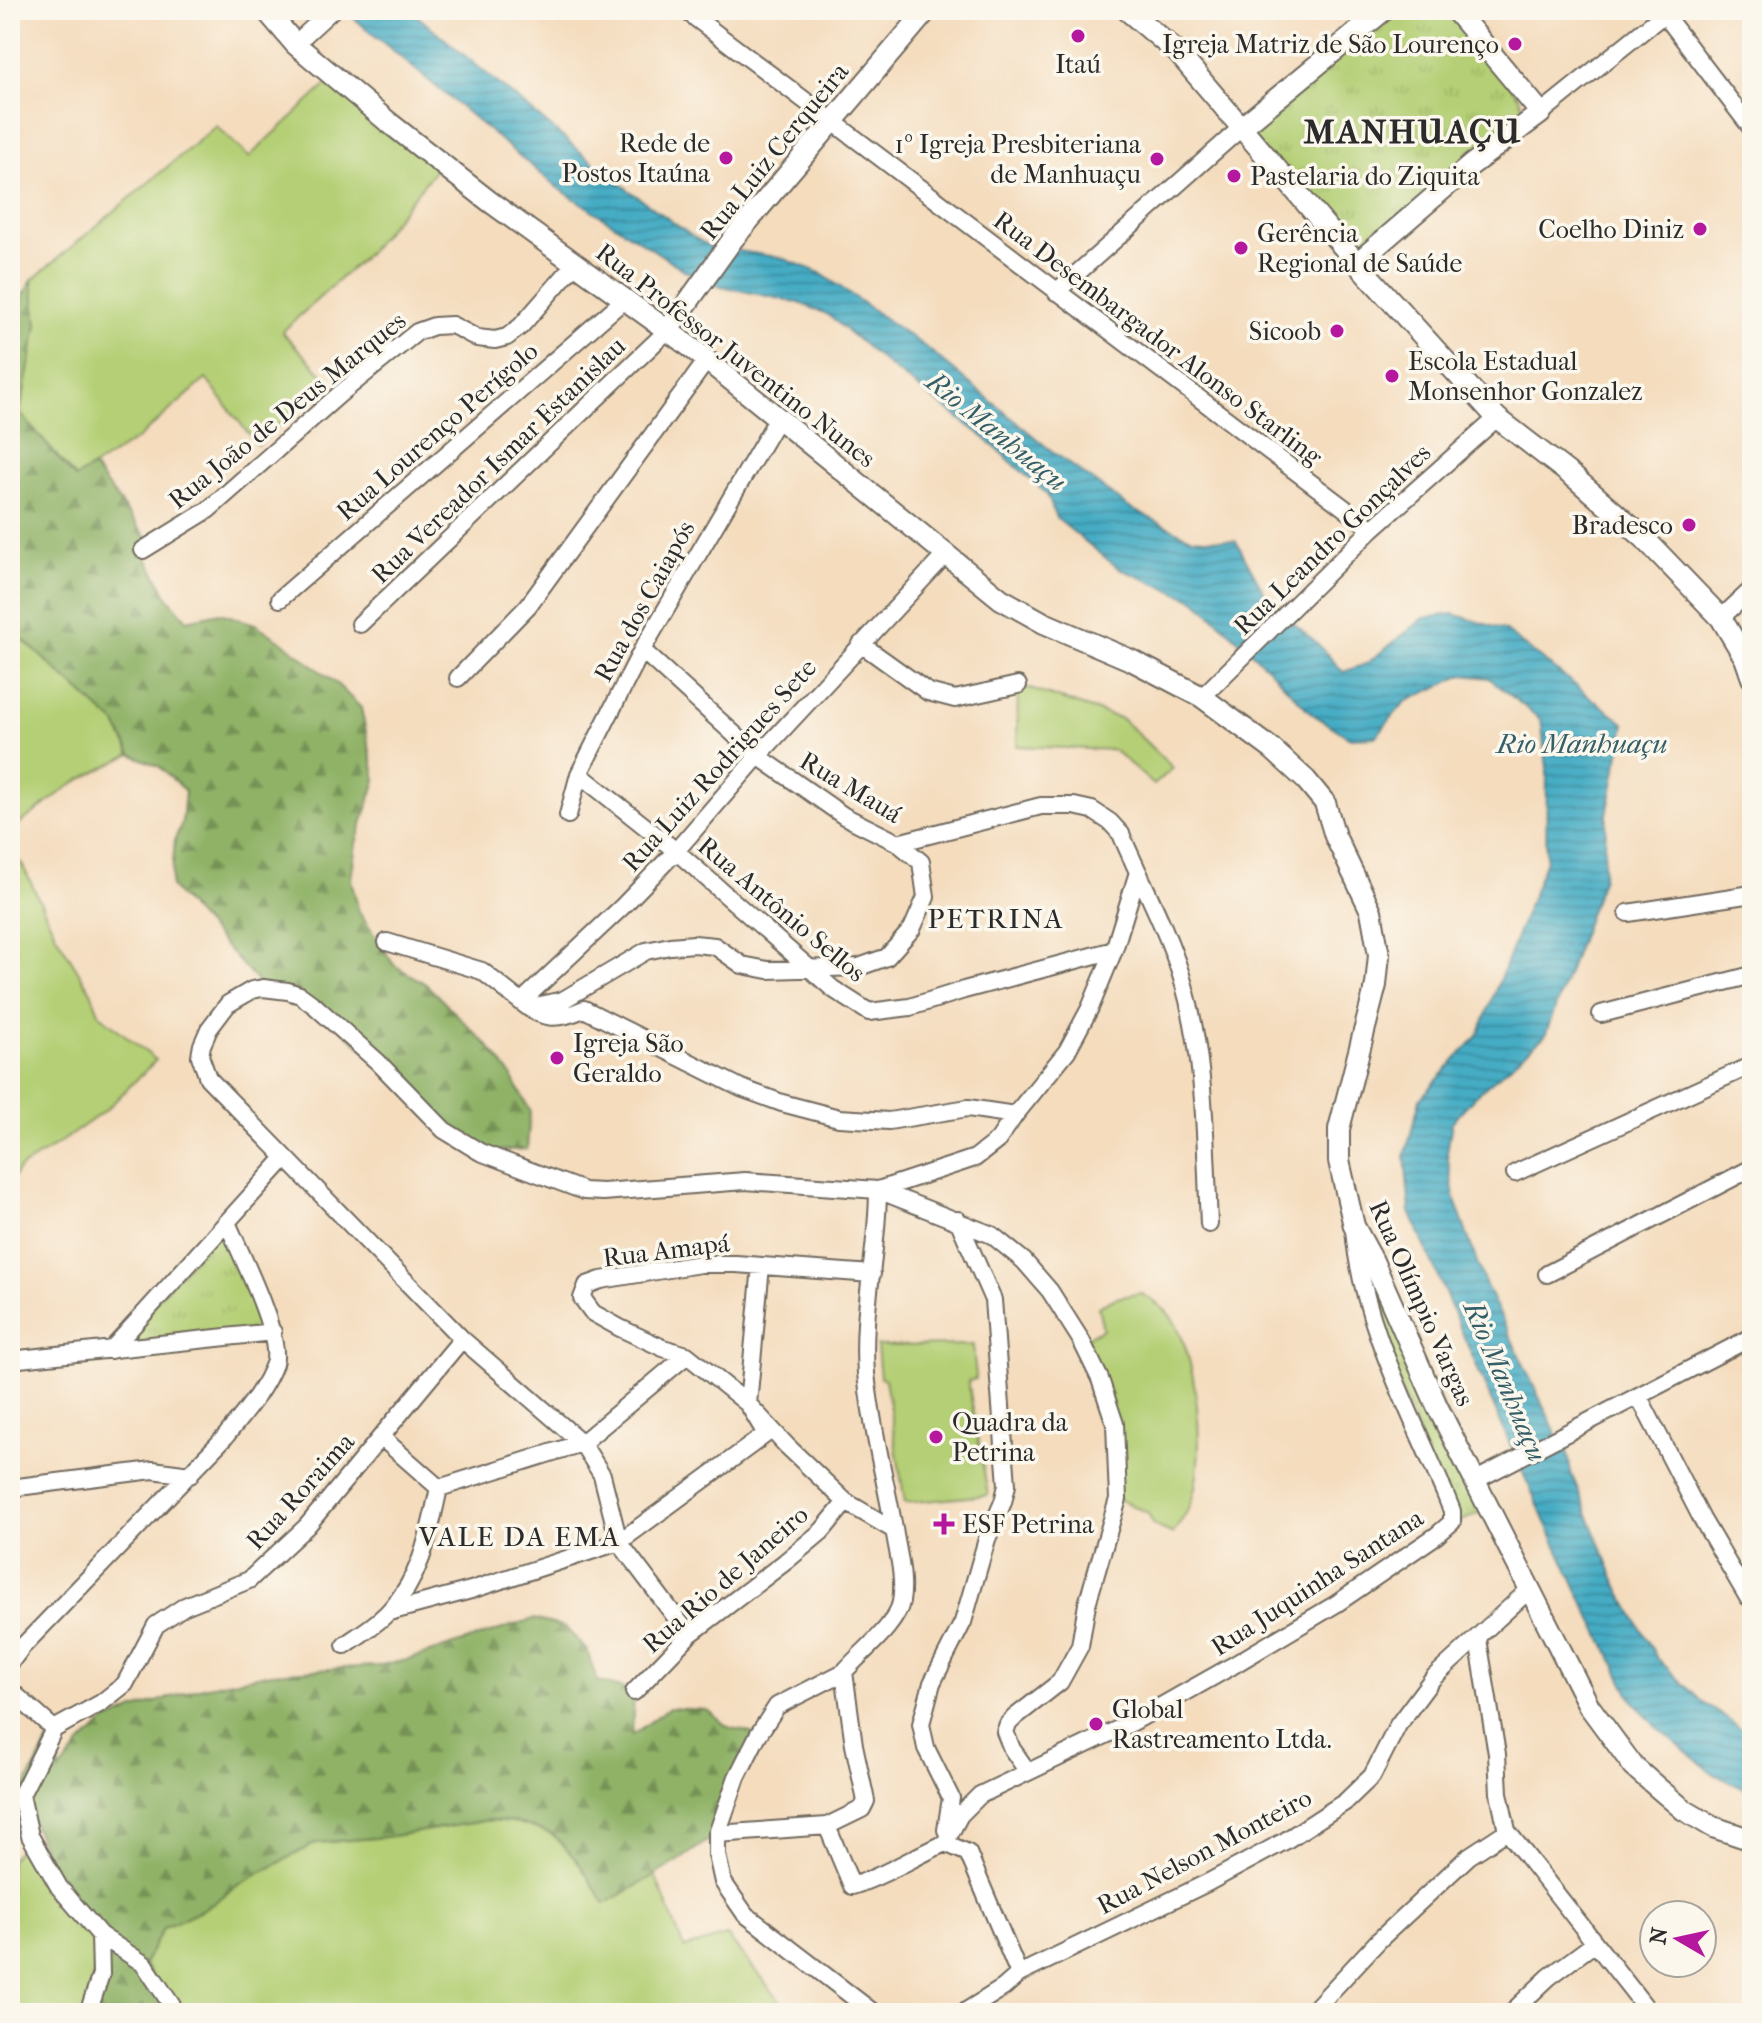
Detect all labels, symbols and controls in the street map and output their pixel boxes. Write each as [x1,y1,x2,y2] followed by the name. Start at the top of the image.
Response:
[1069,27,1087,45] marker: Itaú
[1162,29,1499,60] place label: Igreja Matriz de São Lourenço
[1506,35,1524,53] marker: Igreja Matriz de São Lourenço
[1055,49,1101,80] place label: Itaú
[693,56,856,246] street label: Rua Luiz Cerqueira
[1304,112,1522,152] district label: MANHUAÇU
[562,128,711,189] place label: Rede de Postos Itaúna
[894,129,1142,190] place label: 1º Igreja Presbiteriana de Manhuaçu
[717,149,735,167] marker: Rede de Postos Itaúna
[1148,150,1166,168] marker: 1º Igreja Presbiteriana de Manhuaçu
[1250,161,1481,192] place label: Pastelaria do Ziquita
[1225,167,1243,185] marker: Pastelaria do Ziquita
[987,205,1329,473] street label: Rua Desembargador Alonso Starling
[1538,214,1684,245] place label: Coelho Diniz
[1257,218,1463,279] place label: Gerência Regional de Saúde
[1691,220,1709,238] marker: Coelho Diniz
[590,237,882,474] street label: Rua Professor Juventino Nunes
[1232,239,1250,257] marker: Gerência Regional de Saúde
[162,305,412,516] street label: Rua João de Deus Marques
[1249,316,1321,347] place label: Sicoob
[1328,322,1346,340] marker: Sicoob
[365,330,632,590] street label: Rua Vereador Ismar Estanislau
[330,335,544,527] street label: Rua Lourenço Perígolo
[1408,346,1643,407] place label: Escola Estadual Monsenhor Gonzalez
[918,363,1074,498] water label: Rio Manhuaçu
[1383,367,1401,385] marker: Escola Estadual Monsenhor Gonzalez
[1227,437,1437,641] street label: Rua Leandro Gonçalves
[1572,510,1673,541] place label: Bradesco
[587,515,701,687] street label: Rua dos Caiapós
[1680,516,1698,534] marker: Bradesco
[616,652,823,878] street label: Rua Luiz Rodrigues Sete
[1494,727,1668,760] water label: Rio Manhuaçu
[794,745,908,830] street label: Rua Mauá
[692,830,872,989] street label: Rua Antônio Sellos
[928,902,1064,935] district label: PETRINA
[573,1028,684,1089] place label: Igreja São Geraldo
[548,1049,566,1067] marker: Igreja São Geraldo
[1362,1196,1481,1411] street label: Rua Olímpio Vargas
[601,1227,732,1274] street label: Rua Amapá
[1456,1294,1554,1466] water label: Rio Manhuaçu
[952,1407,1069,1468] place label: Quadra da Petrina
[240,1426,362,1556] street label: Rua Roraima
[927,1428,945,1446] marker: Quadra da Petrina
[636,1499,814,1660] street label: Rua Rio de Janeiro
[1205,1502,1430,1663] street label: Rua Juquinha Santana
[962,1509,1095,1540] place label: ESF Petrina
[933,1513,955,1535] marker: ESF Petrina
[418,1520,621,1553] district label: VALE DA EMA
[1112,1694,1332,1755] place label: Global Rastreamento Ltda.
[1087,1715,1105,1733] marker: Global Rastreamento Ltda.
[1092,1782,1317,1921] street label: Rua Nelson Monteiro
[1638,1899,1718,1979] north arrow
[1645,1925,1673,1946] text: N

